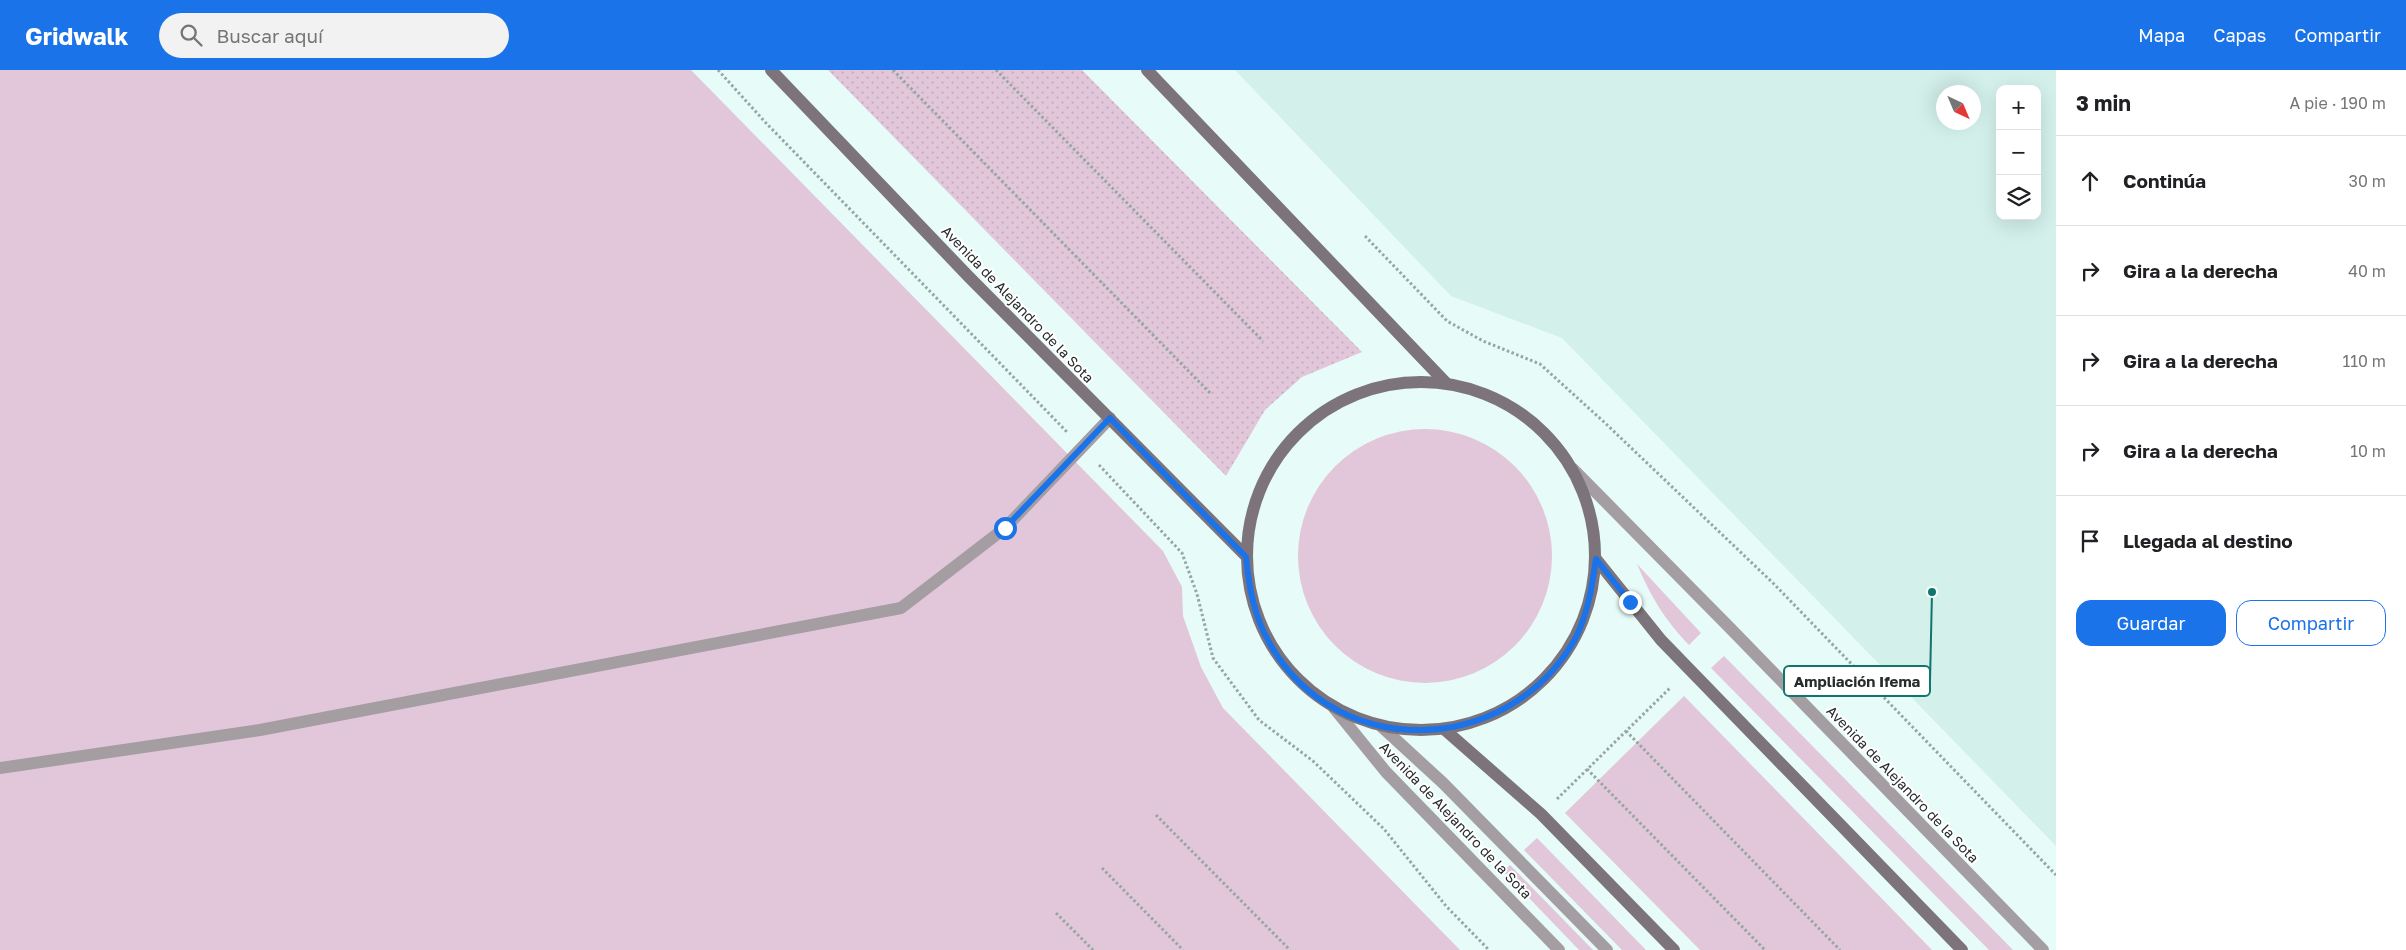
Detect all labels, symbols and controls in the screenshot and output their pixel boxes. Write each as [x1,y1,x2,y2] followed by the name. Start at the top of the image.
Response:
[159,13,509,58] search box
[25,21,129,50] text: Gridwalk
[177,21,205,49] icon: search
[217,24,323,47] text: Buscar aquí
[2138,24,2185,46] text: Mapa
[2213,24,2266,46] text: Capas
[2294,24,2381,46] text: Compartir
[1936,85,1981,130] north arrow
[1996,85,2041,220] map controls
[1996,85,2041,130] button: +
[2076,90,2131,116] text: 3 min
[2290,93,2386,113] text: A pie · 190 m
[1996,130,2041,175] button: −
[2076,167,2104,195] icon: ahead
[2123,169,2206,192] text: Continúa
[2349,171,2386,191] text: 30 m
[1996,175,2041,220] button: layers
[938,222,1098,386] street label: Avenida de Alejandro de la Sota
[2076,257,2104,285] icon: right
[2123,259,2278,282] text: Gira a la derecha
[2348,261,2386,281] text: 40 m
[2076,347,2104,375] icon: right
[2123,349,2278,372] text: Gira a la derecha
[2342,351,2386,371] text: 110 m
[2076,437,2104,465] icon: right
[2123,439,2278,462] text: Gira a la derecha
[2350,441,2386,461] text: 10 m
[994,517,1017,540] route start
[2076,527,2104,555] icon: arrive
[2123,529,2293,552] text: Llegada al destino
[1619,591,1642,614] route end
[2076,600,2226,646] button: Guardar
[2236,600,2386,646] button: Compartir
[1784,666,1930,696] callout: Ampliación Ifema
[1794,672,1921,690] text: Ampliación Ifema
[1823,702,1983,866] street label: Avenida de Alejandro de la Sota
[1376,738,1536,902] street label: Avenida de Alejandro de la Sota

